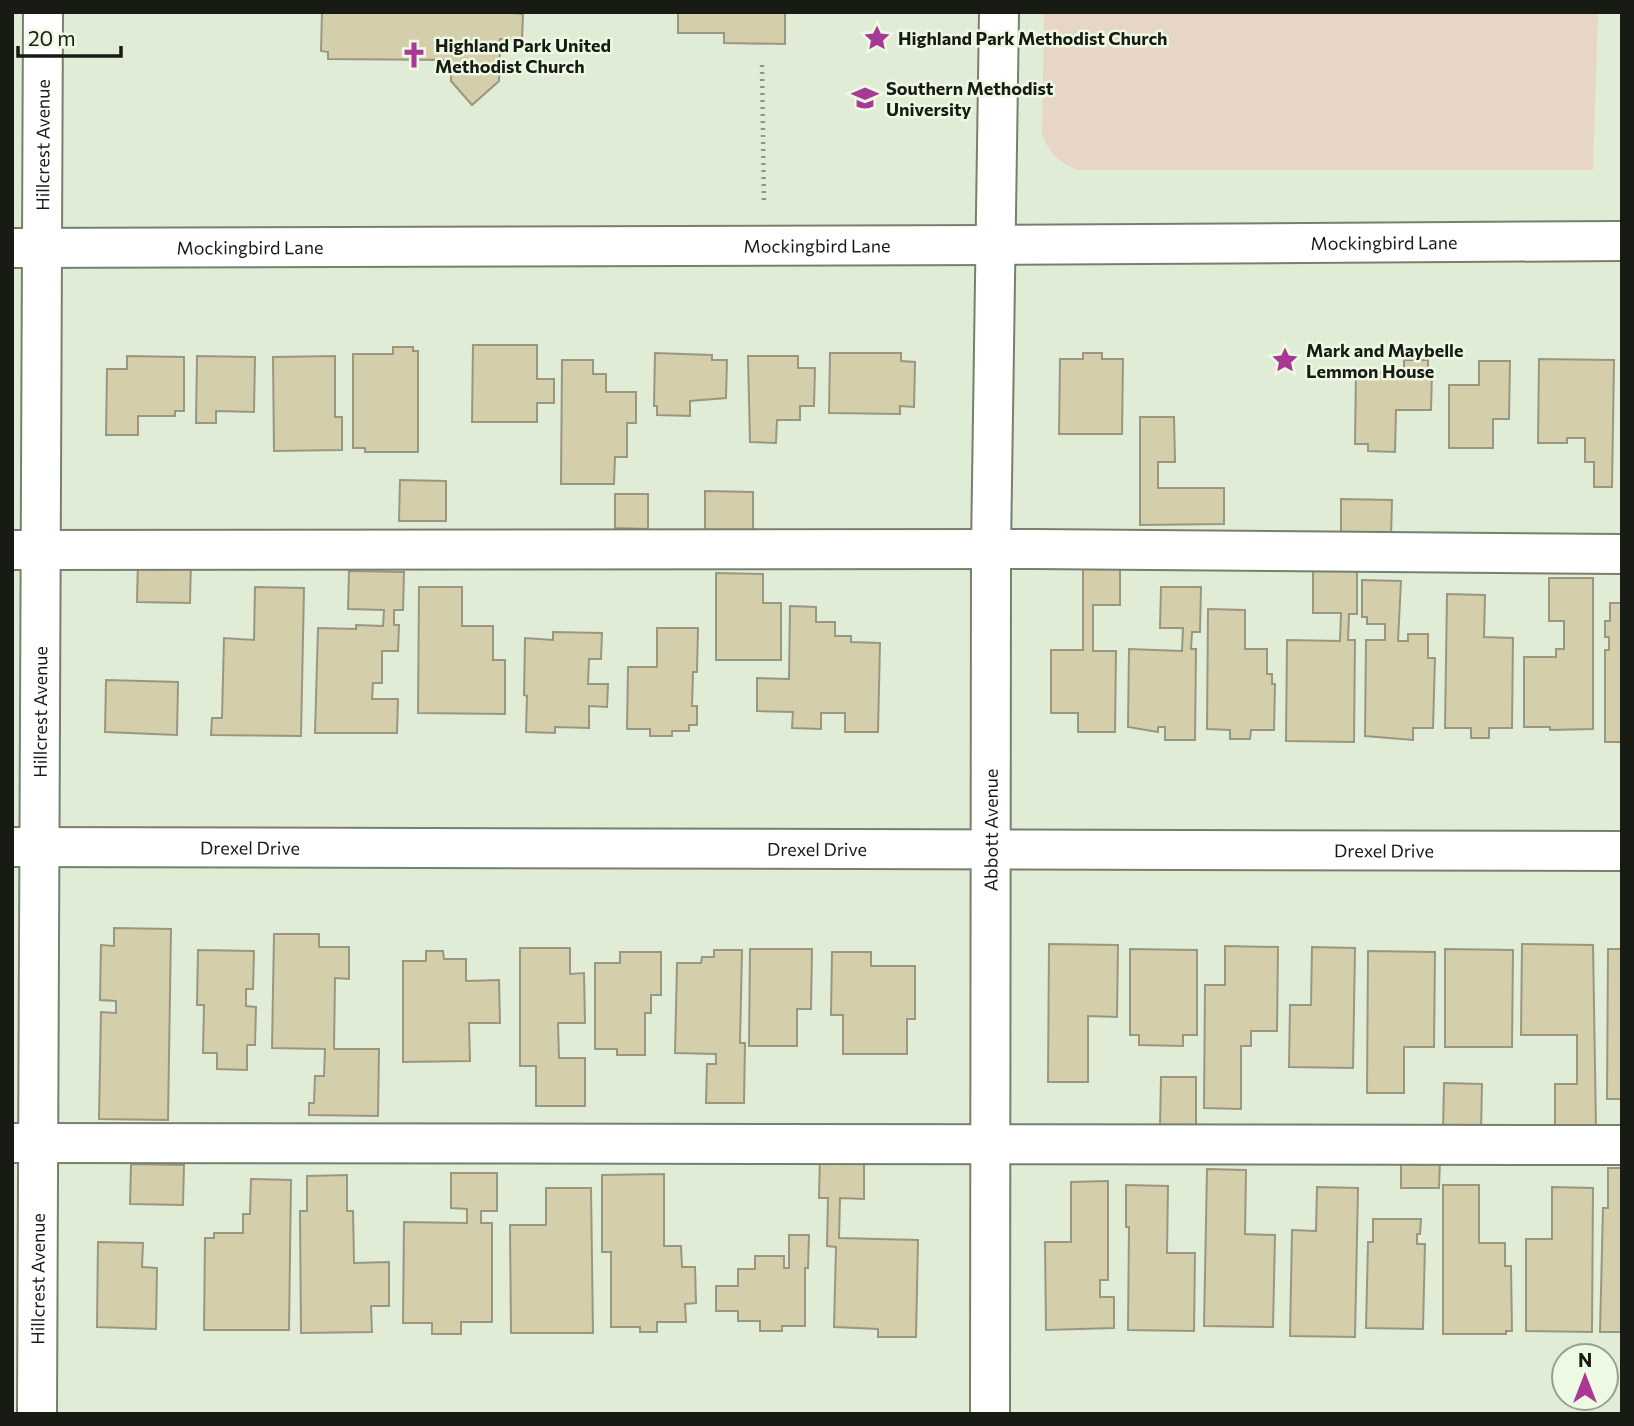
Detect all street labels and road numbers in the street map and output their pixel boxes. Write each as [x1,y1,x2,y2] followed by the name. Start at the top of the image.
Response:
[31,79,54,211] street label: Hillcrest Avenue
[1310,231,1458,254] street label: Mockingbird Lane
[743,234,891,257] street label: Mockingbird Lane
[176,236,324,258] street label: Mockingbird Lane
[29,646,51,778] street label: Hillcrest Avenue
[980,769,1002,891] street label: Abbott Avenue
[200,836,300,859] street label: Drexel Drive
[767,838,867,860] street label: Drexel Drive
[1334,839,1434,862] street label: Drexel Drive
[26,1213,49,1345] street label: Hillcrest Avenue

